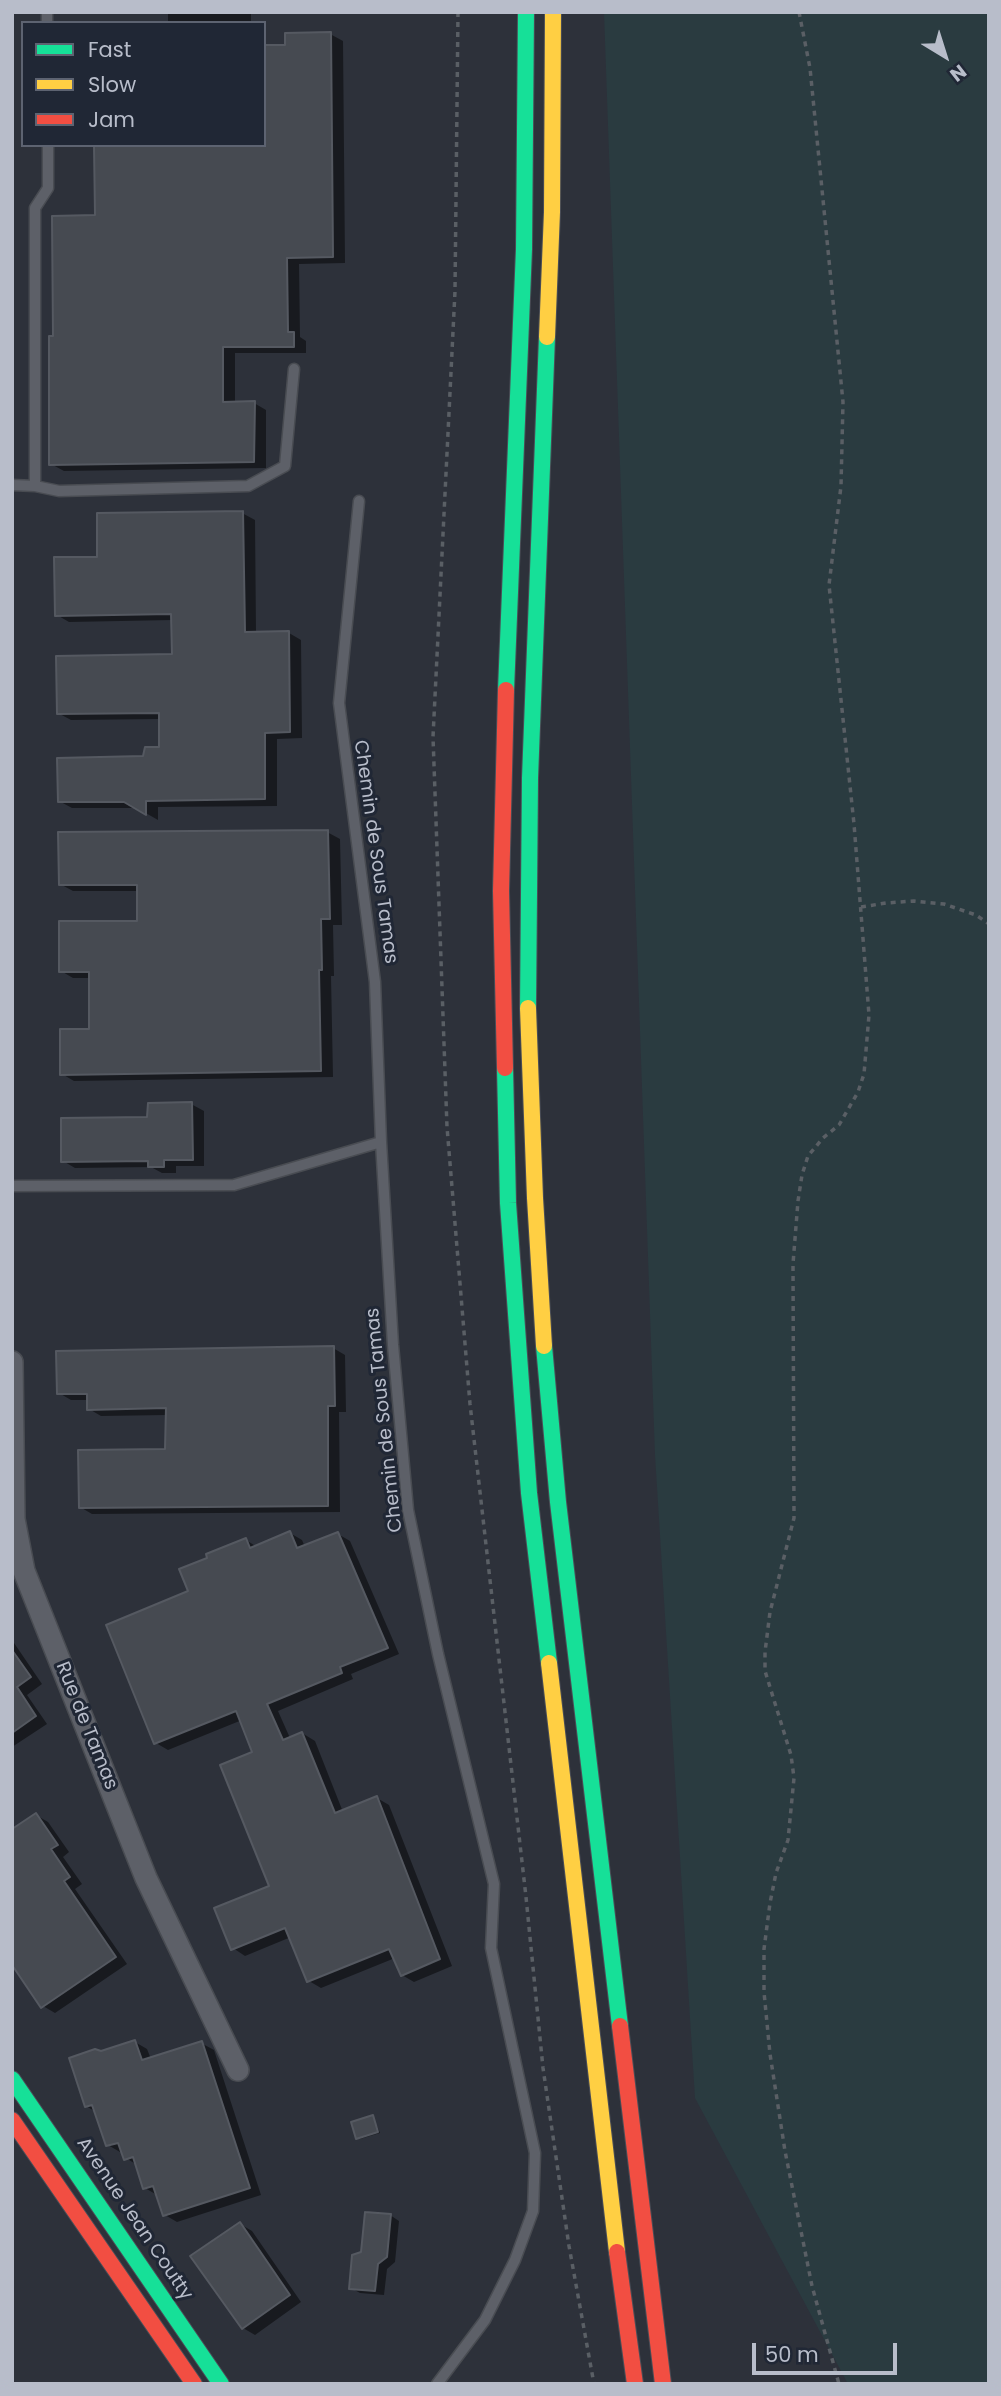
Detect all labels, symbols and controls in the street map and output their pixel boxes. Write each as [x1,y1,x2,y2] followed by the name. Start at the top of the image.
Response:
[21,21,266,147] legend
[910,21,980,91] north arrow
[88,35,131,64] text: Fast
[944,58,972,88] text: N
[88,70,136,99] text: Slow
[88,105,135,134] text: Jam
[348,739,402,965] street label: Chemin de Sous Tamas
[362,1307,408,1533] street label: Chemin de Sous Tamas
[50,1659,122,1793] street label: Rue de Tamas
[71,2133,197,2305] street label: Avenue Jean Coutty
[756,2330,901,2374] scale bar
[765,2340,819,2369] text: 50 m

